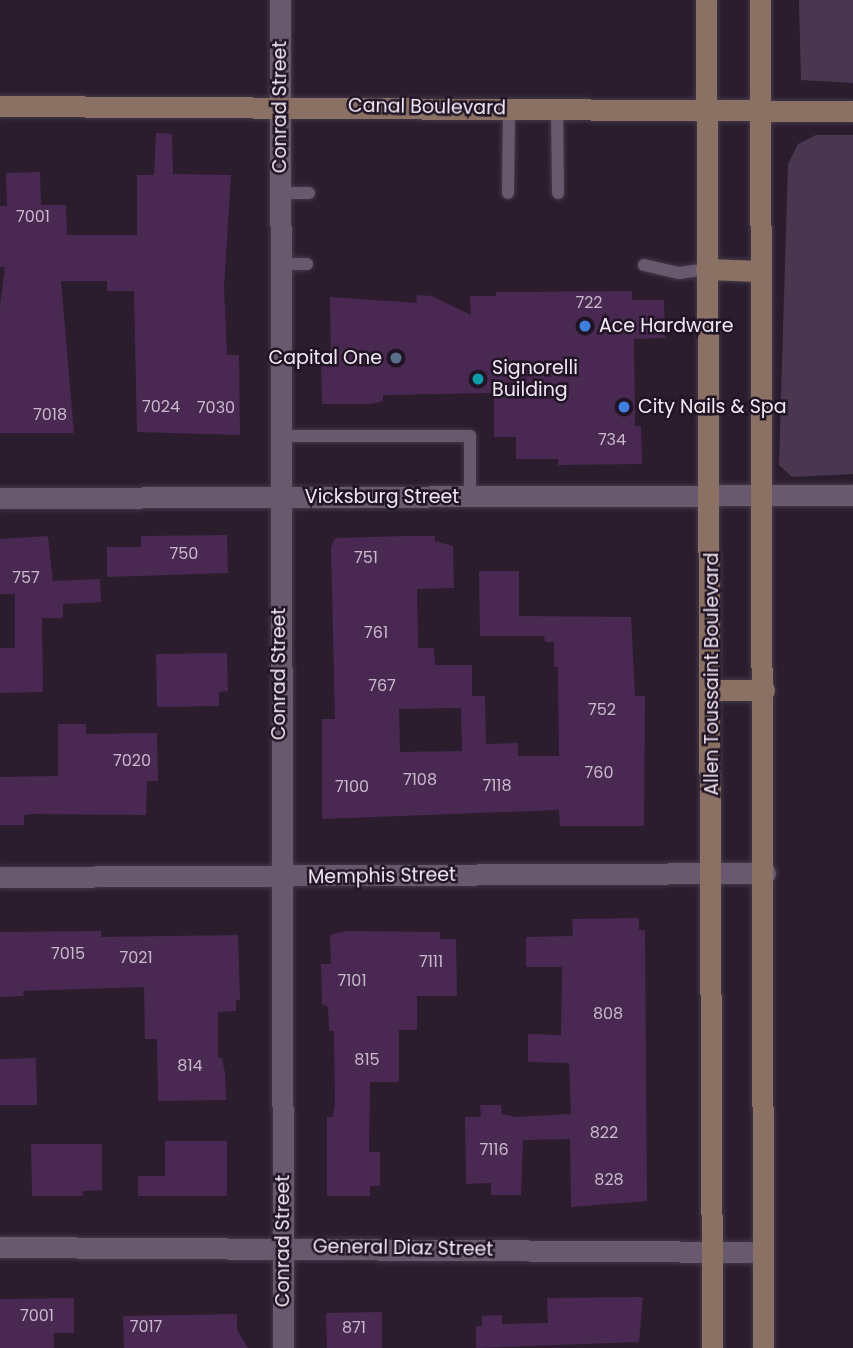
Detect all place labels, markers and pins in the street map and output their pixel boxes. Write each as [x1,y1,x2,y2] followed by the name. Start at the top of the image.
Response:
[599,315,733,337] place label: Ace Hardware
[577,318,593,334] marker: Ace Hardware
[269,347,382,369] place label: Capital One
[388,350,404,366] marker: Capital One
[492,357,578,401] place label: Signorelli Building
[470,371,486,387] marker: Signorelli Building
[638,396,787,418] place label: City Nails & Spa
[616,399,632,415] marker: City Nails & Spa

